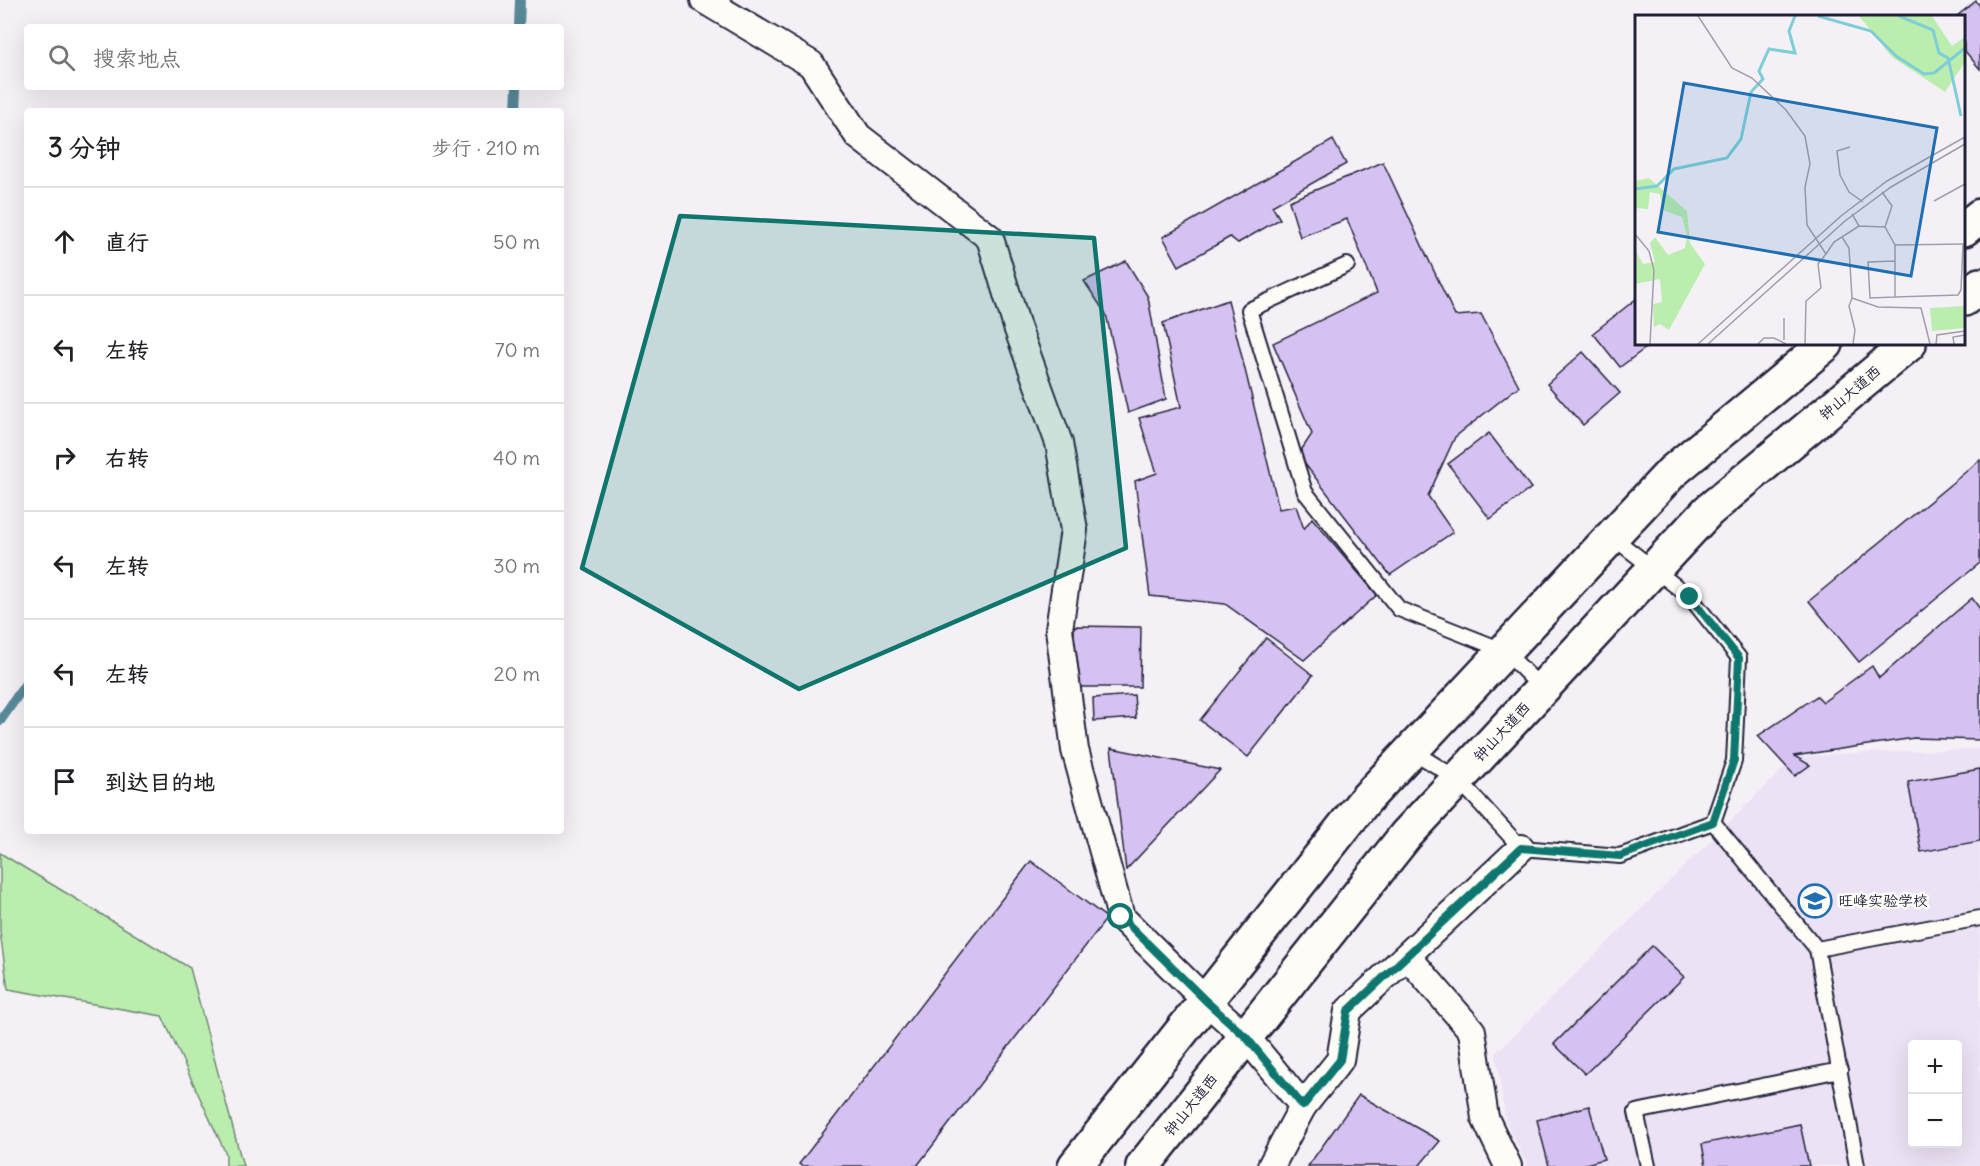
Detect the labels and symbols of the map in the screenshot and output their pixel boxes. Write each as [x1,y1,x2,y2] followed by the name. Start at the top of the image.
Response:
[1635,15,1965,345] inset map
[1815,361,1885,424] street label: 钟山大道西
[1676,583,1702,609] route end
[1469,698,1534,766] street label: 钟山大道西
[1797,883,1833,919] school or university icon: 旺峰实验学校
[1838,891,1928,910] place label: 旺峰实验学校
[1107,903,1133,929] route start
[1160,1070,1222,1140] street label: 钟山大道西

